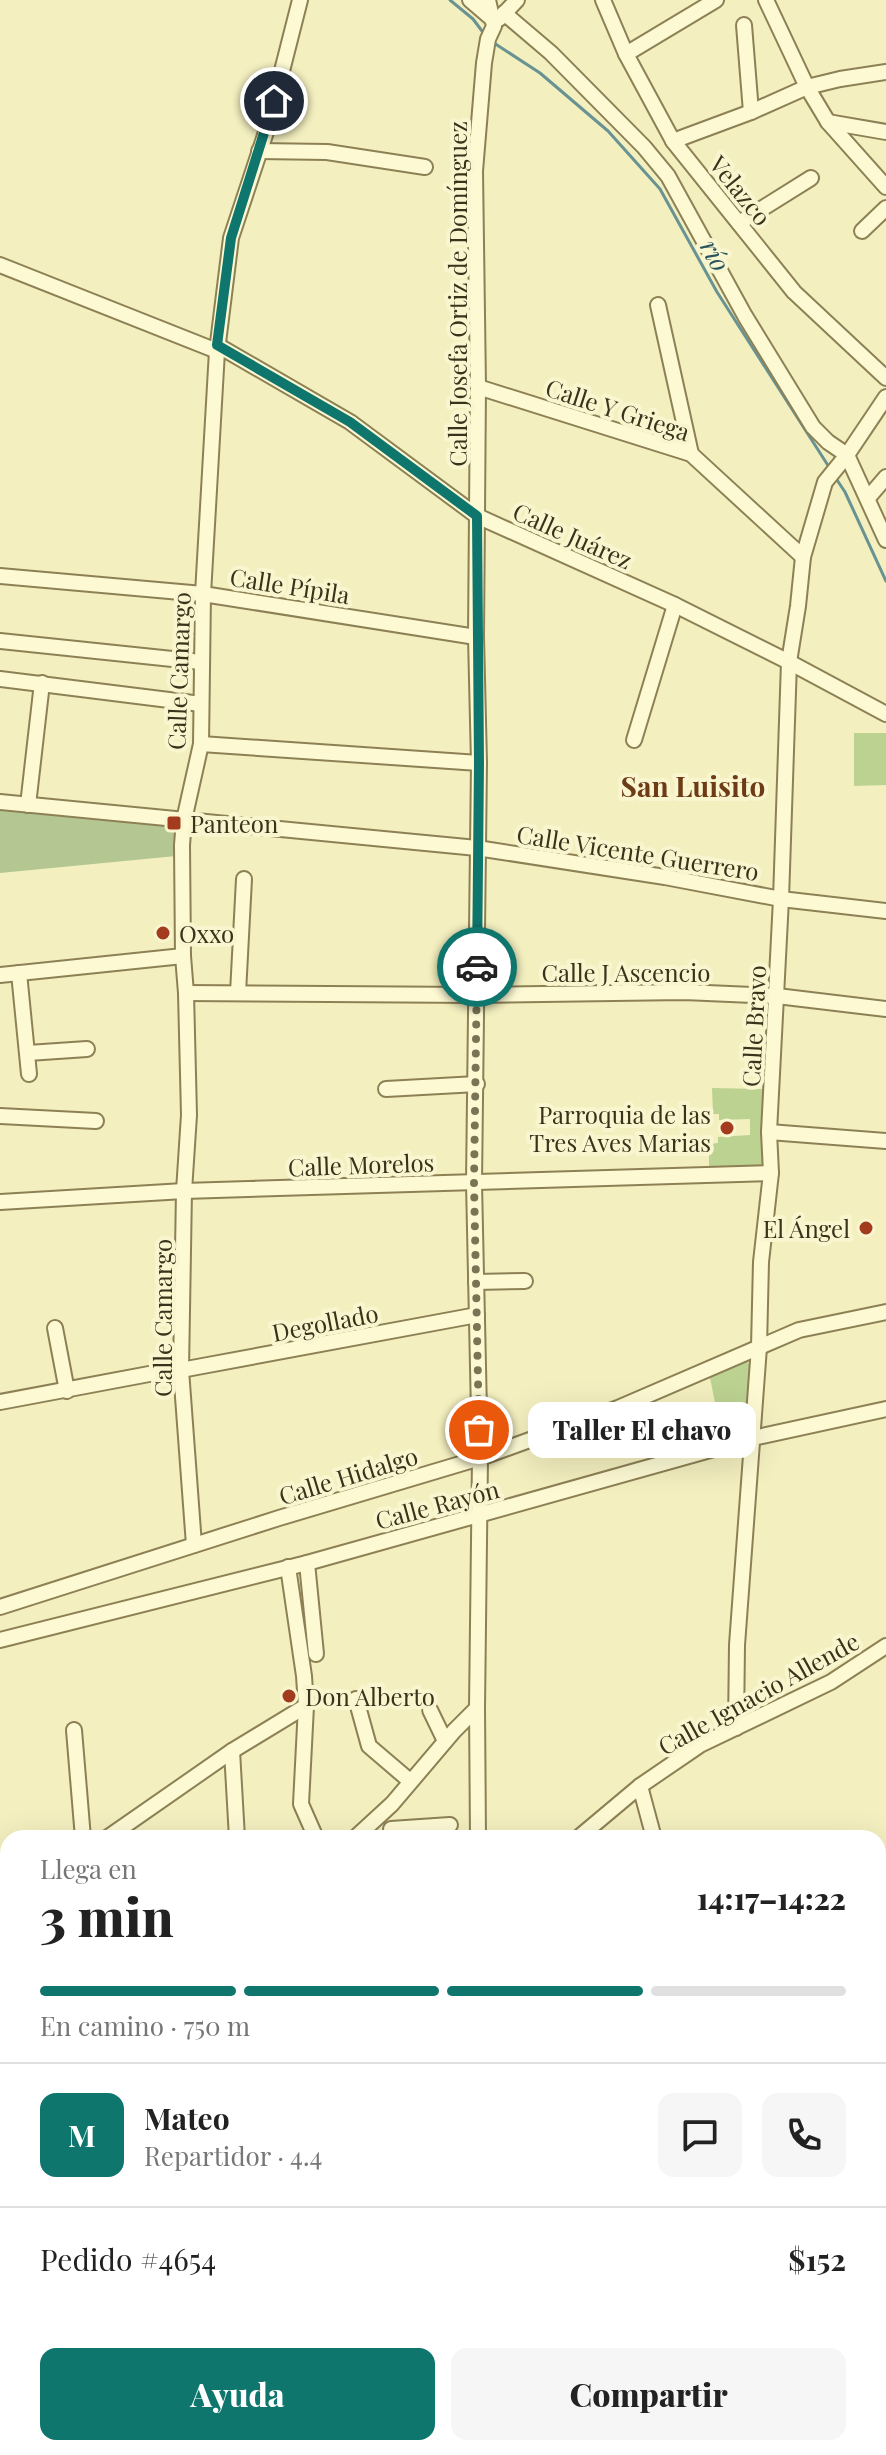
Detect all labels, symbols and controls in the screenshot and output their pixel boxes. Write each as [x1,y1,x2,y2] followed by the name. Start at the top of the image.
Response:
[240,67,308,135] pin
[252,79,296,123] icon: home
[441,121,473,467] street label: Calle Josefa Ortiz de Domínguez
[702,148,779,232] street label: Velazco
[693,233,739,277] water label: río
[542,371,694,447] street label: Calle Y Griega
[508,495,638,575] street label: Calle Juárez
[228,560,352,610] street label: Calle Pípila
[159,591,197,751] street label: Calle Camargo
[621,767,765,804] district label: San Luisito
[190,807,278,839] place label: Panteon
[165,814,183,832] marker: Panteon
[515,817,761,887] street label: Calle Vicente Guerrero
[179,917,234,949] place label: Oxxo
[154,924,172,942] marker: Oxxo
[437,927,517,1007] courier
[455,945,499,989] icon: car
[542,956,710,988] street label: Calle J Ascencio
[734,964,772,1088] street label: Calle Bravo
[529,1098,711,1158] place label: Parroquia de las Tres Aves Marias
[718,1119,736,1137] marker: Parroquia de las Tres Aves Marias
[287,1145,435,1183] street label: Calle Morelos
[763,1212,850,1244] place label: El Ángel
[857,1219,875,1237] marker: El Ángel
[146,1239,178,1397] street label: Calle Camargo
[269,1296,381,1348] street label: Degollado
[445,1396,513,1464] pin
[527,1402,755,1458] callout: Taller El chavo
[457,1408,501,1452] icon: bag
[553,1412,731,1447] text: Taller El chavo
[275,1439,421,1511] street label: Calle Hidalgo
[372,1472,502,1536] street label: Calle Rayón
[652,1624,864,1762] street label: Calle Ignacio Allende
[305,1680,435,1712] place label: Don Alberto
[280,1687,298,1705] marker: Don Alberto
[40,1851,137,1886] text: Llega en
[697,1878,846,1918] text: 14:17–14:22
[40,1881,174,1950] text: 3 min
[40,2008,250,2043] text: En camino · 750 m
[658,2093,742,2177] button: chat
[762,2093,846,2177] button: phone
[144,2098,230,2138] text: Mateo
[68,2115,96,2155] text: M
[144,2138,322,2173] text: Repartidor · 4.4
[40,2239,216,2279] text: Pedido #4654
[788,2239,846,2279] text: $152
[40,2348,435,2440] button: Ayuda
[451,2348,846,2440] button: Compartir

